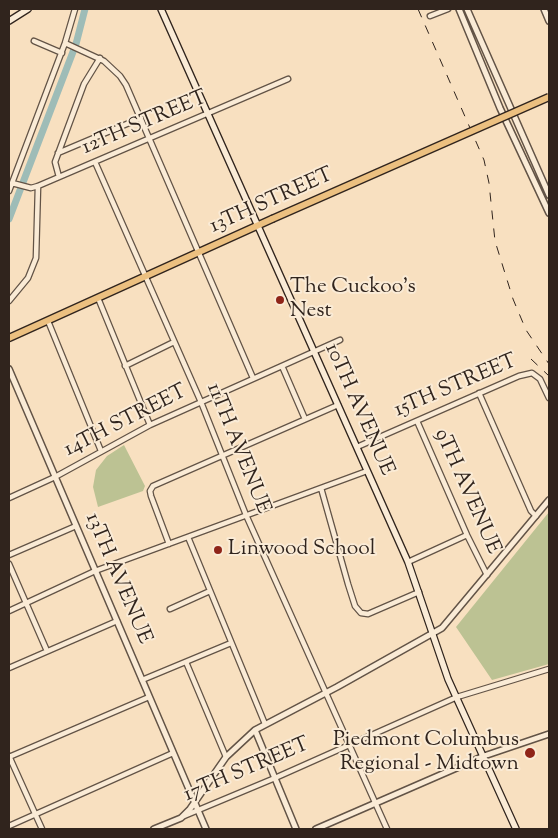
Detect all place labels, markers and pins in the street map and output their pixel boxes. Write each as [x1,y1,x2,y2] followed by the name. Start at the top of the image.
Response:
[290,275,416,325] place label: The Cuckoo’s Nest
[274,294,286,306] marker: The Cuckoo’s Nest
[228,537,376,563] place label: Linwood School
[212,544,224,556] marker: Linwood School
[333,728,519,778] place label: Piedmont Columbus Regional - Midtown
[523,746,537,760] marker: Piedmont Columbus Regional - Midtown

